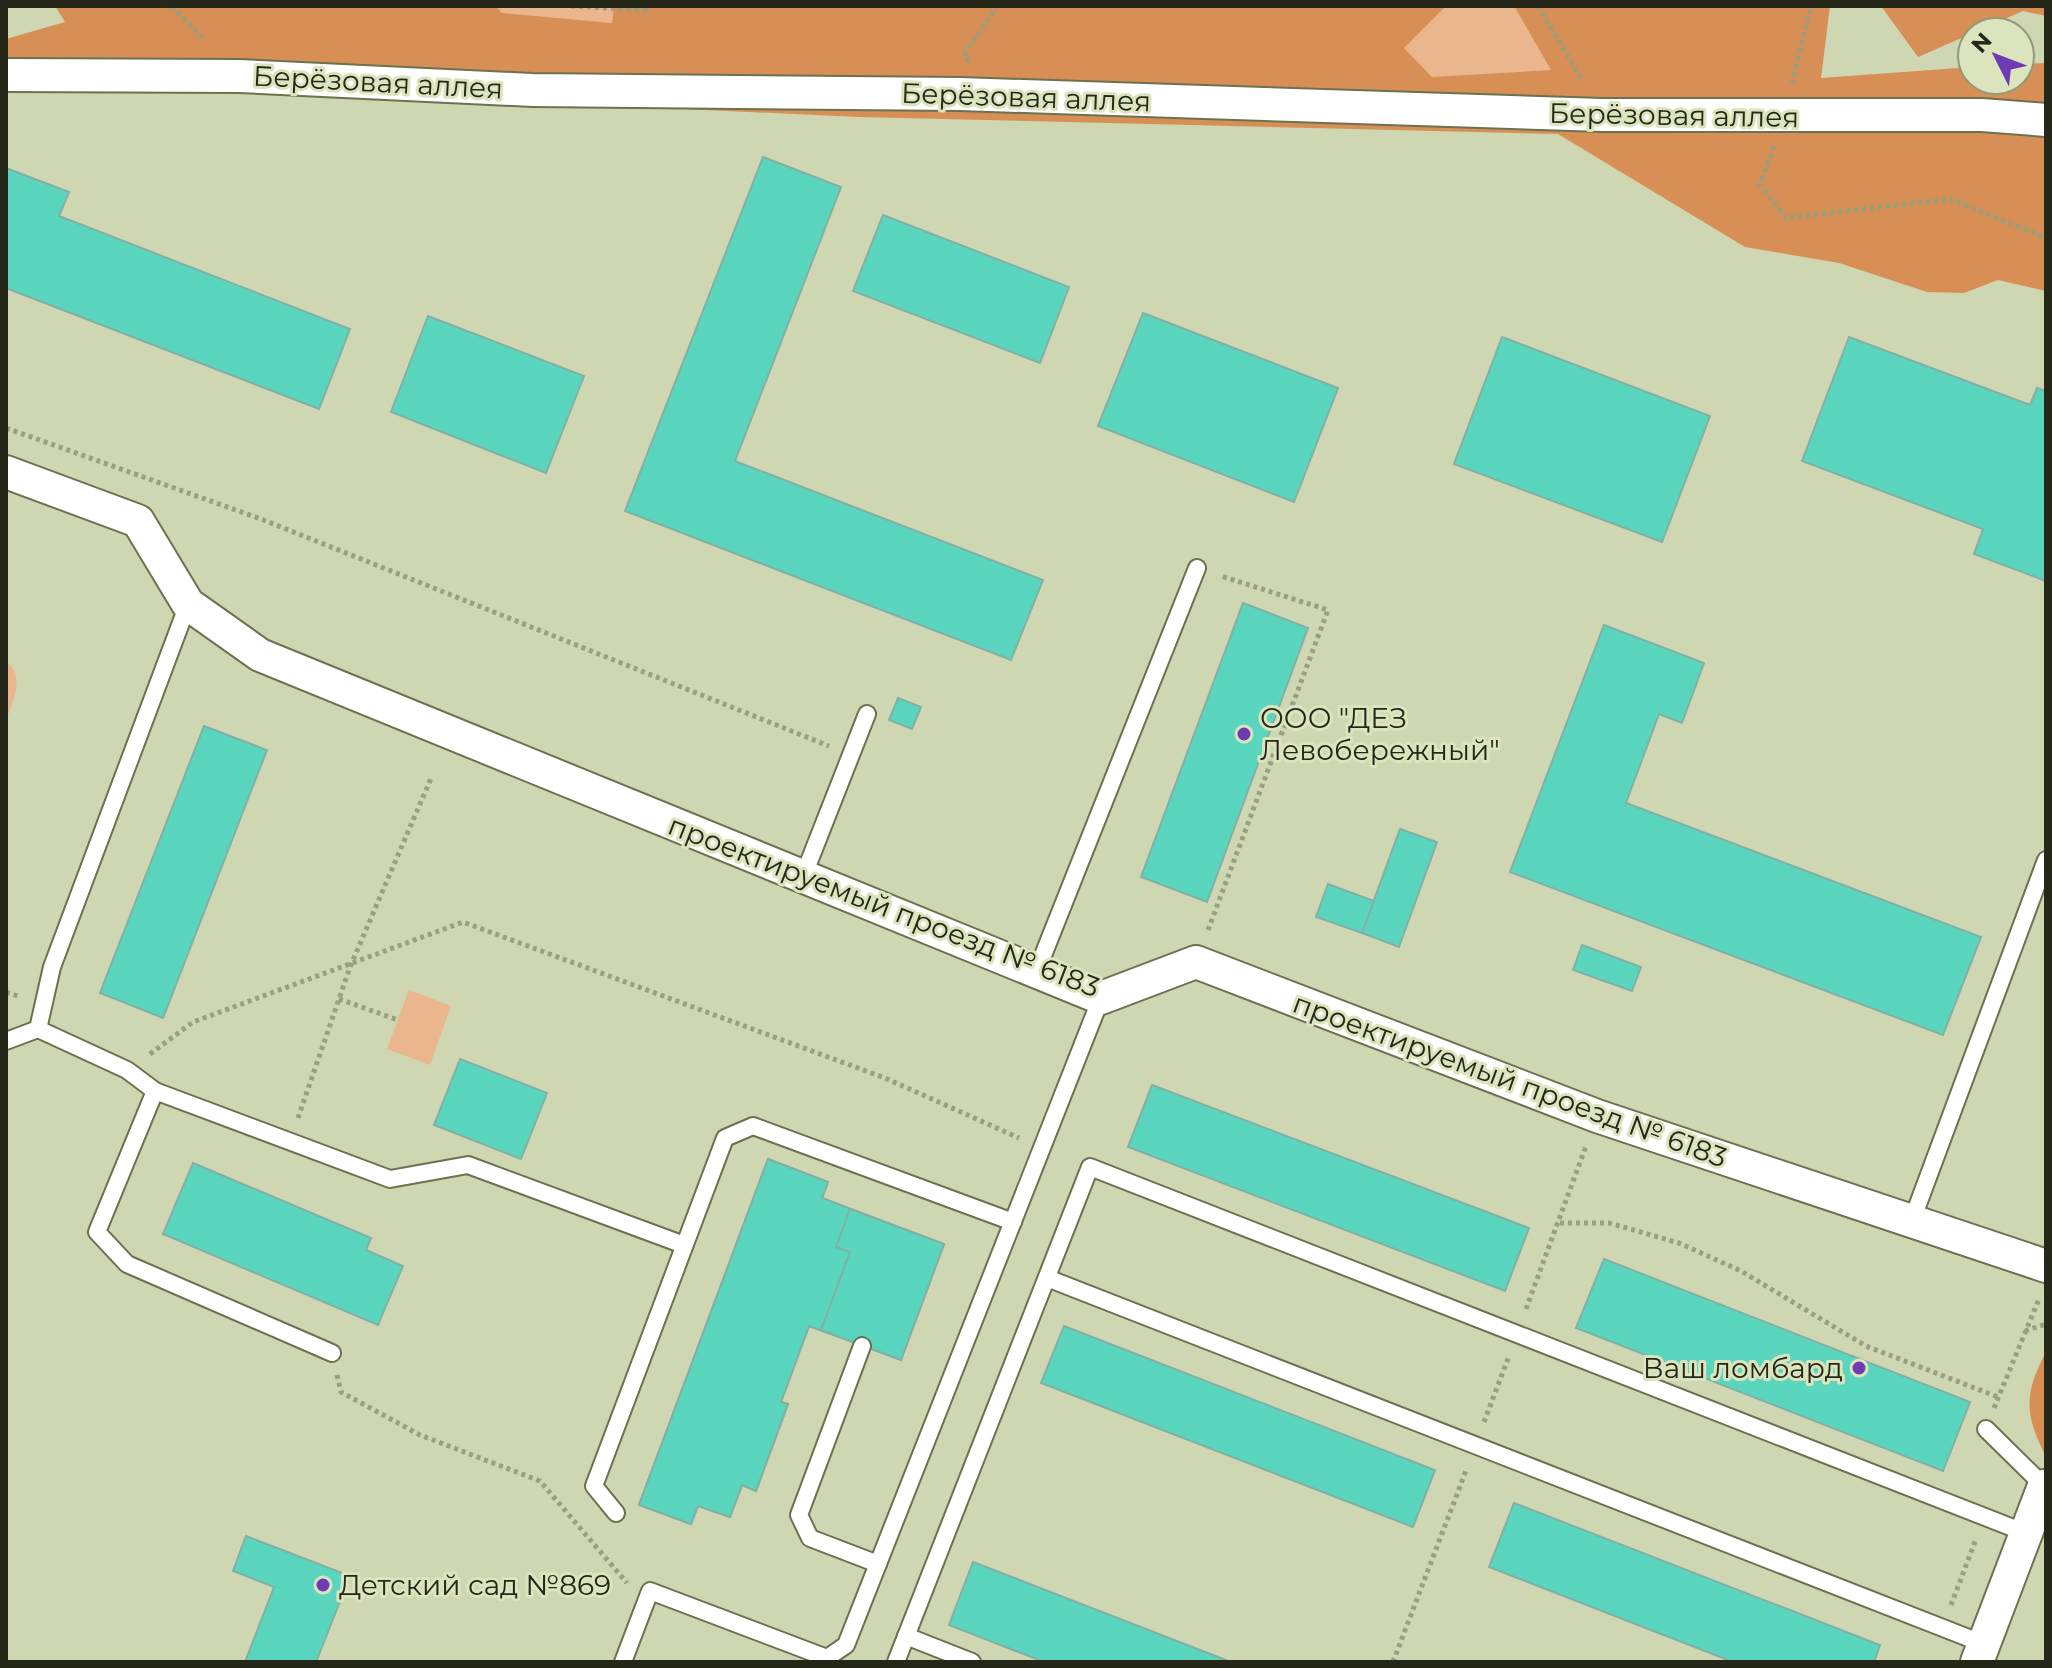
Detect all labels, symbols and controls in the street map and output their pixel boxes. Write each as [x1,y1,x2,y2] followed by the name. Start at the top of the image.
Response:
[1956,16,2036,96] north arrow
[1966,27,1997,59] text: N
[252,58,504,106] street label: Берёзовая аллея
[900,76,1152,118] street label: Берёзовая аллея
[1549,96,1799,134] street label: Берёзовая аллея
[1260,701,1500,767] place label: ООО "ДЕЗ Левобережный"
[1235,725,1253,743] marker: ООО "ДЕЗ Левобережный"
[664,808,1104,1004] street label: проектируемый проезд № 6183
[1288,986,1732,1174] street label: проектируемый проезд № 6183
[1643,1351,1843,1385] place label: Ваш ломбард
[1850,1359,1868,1377] marker: Ваш ломбард
[339,1568,611,1602] place label: Детский сад №869
[314,1576,332,1594] marker: Детский сад №869

